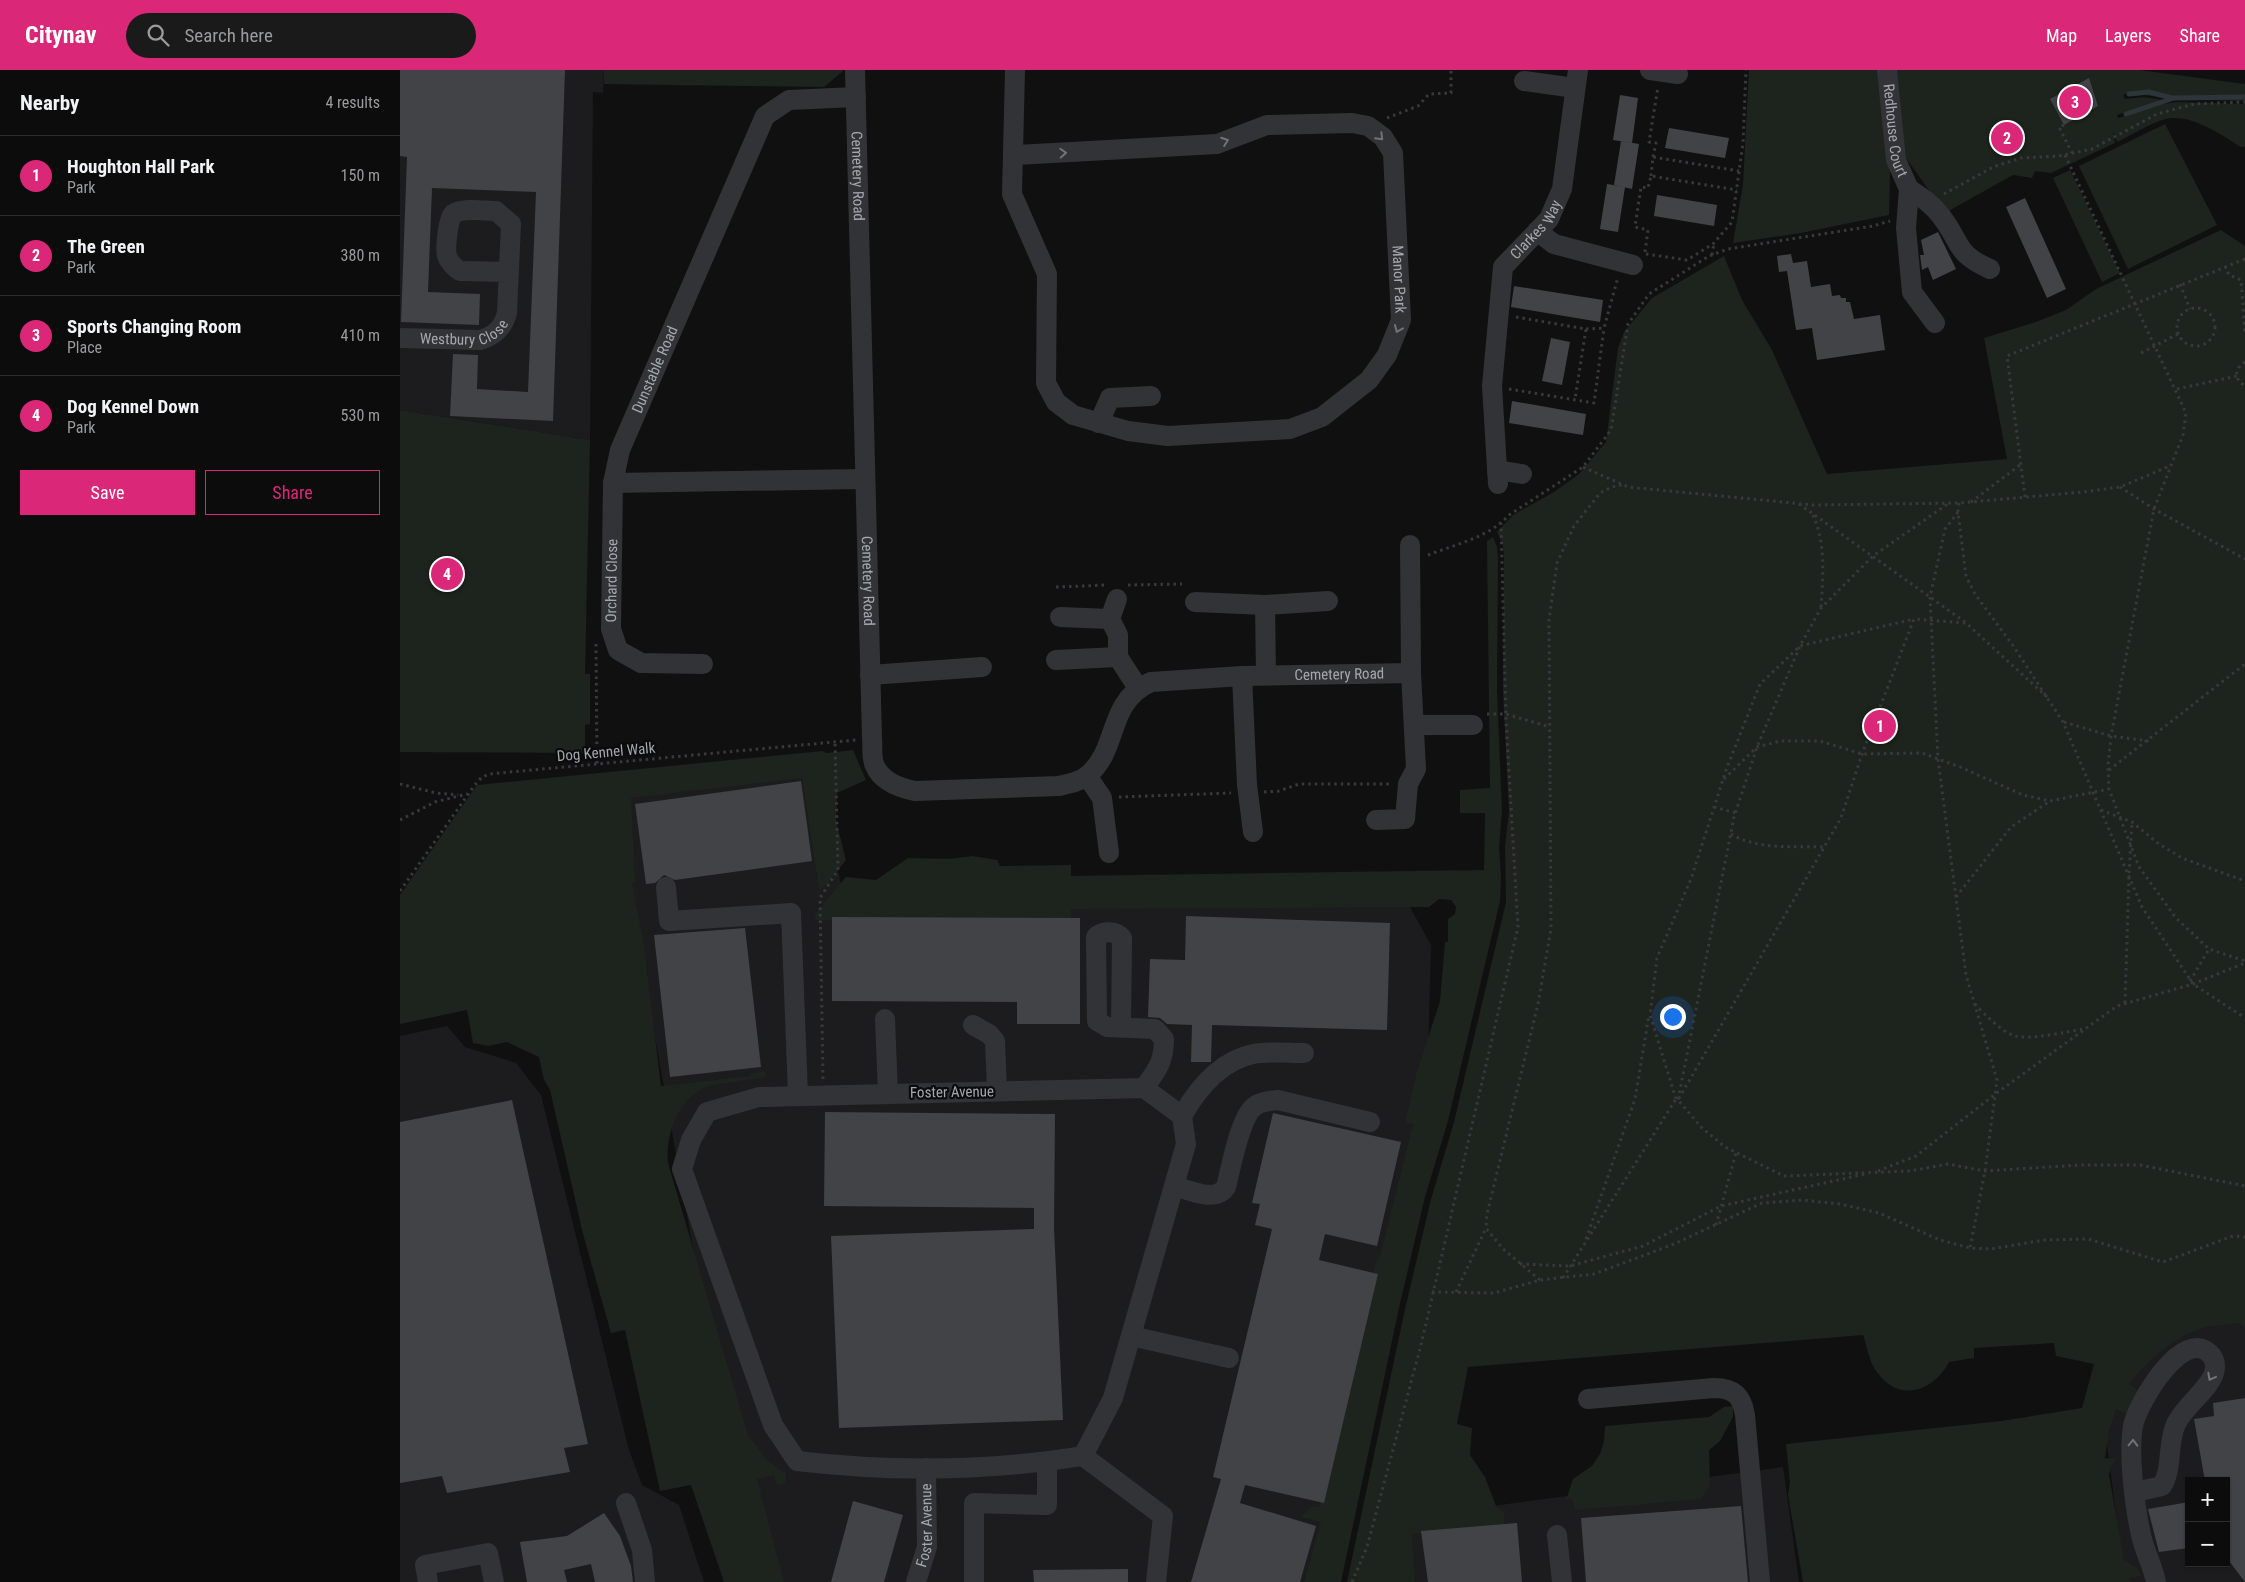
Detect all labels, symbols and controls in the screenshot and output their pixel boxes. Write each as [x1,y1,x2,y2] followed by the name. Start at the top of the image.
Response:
[126,13,476,58] search box
[25,21,96,49] text: Citynav
[144,21,172,49] icon: search
[184,24,273,47] text: Search here
[2046,25,2077,46] text: Map
[2105,25,2152,46] text: Layers
[2180,25,2220,46] text: Share
[1879,83,1912,180] street label: Redhouse Court
[2059,83,2091,121] pin: 3
[20,91,79,115] text: Nearby
[325,93,380,112] text: 4 results
[1991,119,2023,157] pin: 2
[848,131,868,221] street label: Cemetery Road
[1374,131,1383,140] one-way arrow
[1220,137,1229,147] one-way arrow
[1060,147,1068,158] one-way arrow
[67,155,215,178] text: Houghton Hall Park
[32,166,40,185] text: 1
[341,166,380,185] text: 150 m
[67,178,96,197] text: Park
[1506,197,1565,263] street label: Clarkes Way
[67,235,145,258] text: The Green
[1388,245,1410,314] street label: Manor Park
[32,246,40,265] text: 2
[341,246,380,265] text: 380 m
[67,258,96,277] text: Park
[67,315,241,338] text: Sports Changing Room
[420,317,512,349] street label: Westbury Close
[628,323,682,416] street label: Dunstable Road
[1393,324,1404,333] one-way arrow
[32,326,40,345] text: 3
[341,326,380,345] text: 410 m
[67,338,102,357] text: Place
[67,395,199,418] text: Dog Kennel Down
[32,406,40,425] text: 4
[341,406,380,425] text: 530 m
[67,418,96,437] text: Park
[20,470,195,515] button: Save
[205,470,380,515] button: Share
[858,536,878,626] street label: Cemetery Road
[602,539,621,622] street label: Orchard Close
[431,555,463,593] pin: 4
[1294,664,1384,684] street label: Cemetery Road
[1864,707,1896,745] pin: 1
[556,739,656,765] street label: Dog Kennel Walk
[1660,1004,1686,1030] your location
[910,1082,994,1102] street label: Foster Avenue
[2207,1372,2217,1381] one-way arrow
[2127,1439,2138,1447] one-way arrow
[2185,1477,2230,1567] map controls
[2185,1477,2230,1522] button: +
[912,1483,936,1570] street label: Foster Avenue
[2185,1522,2230,1567] button: −

